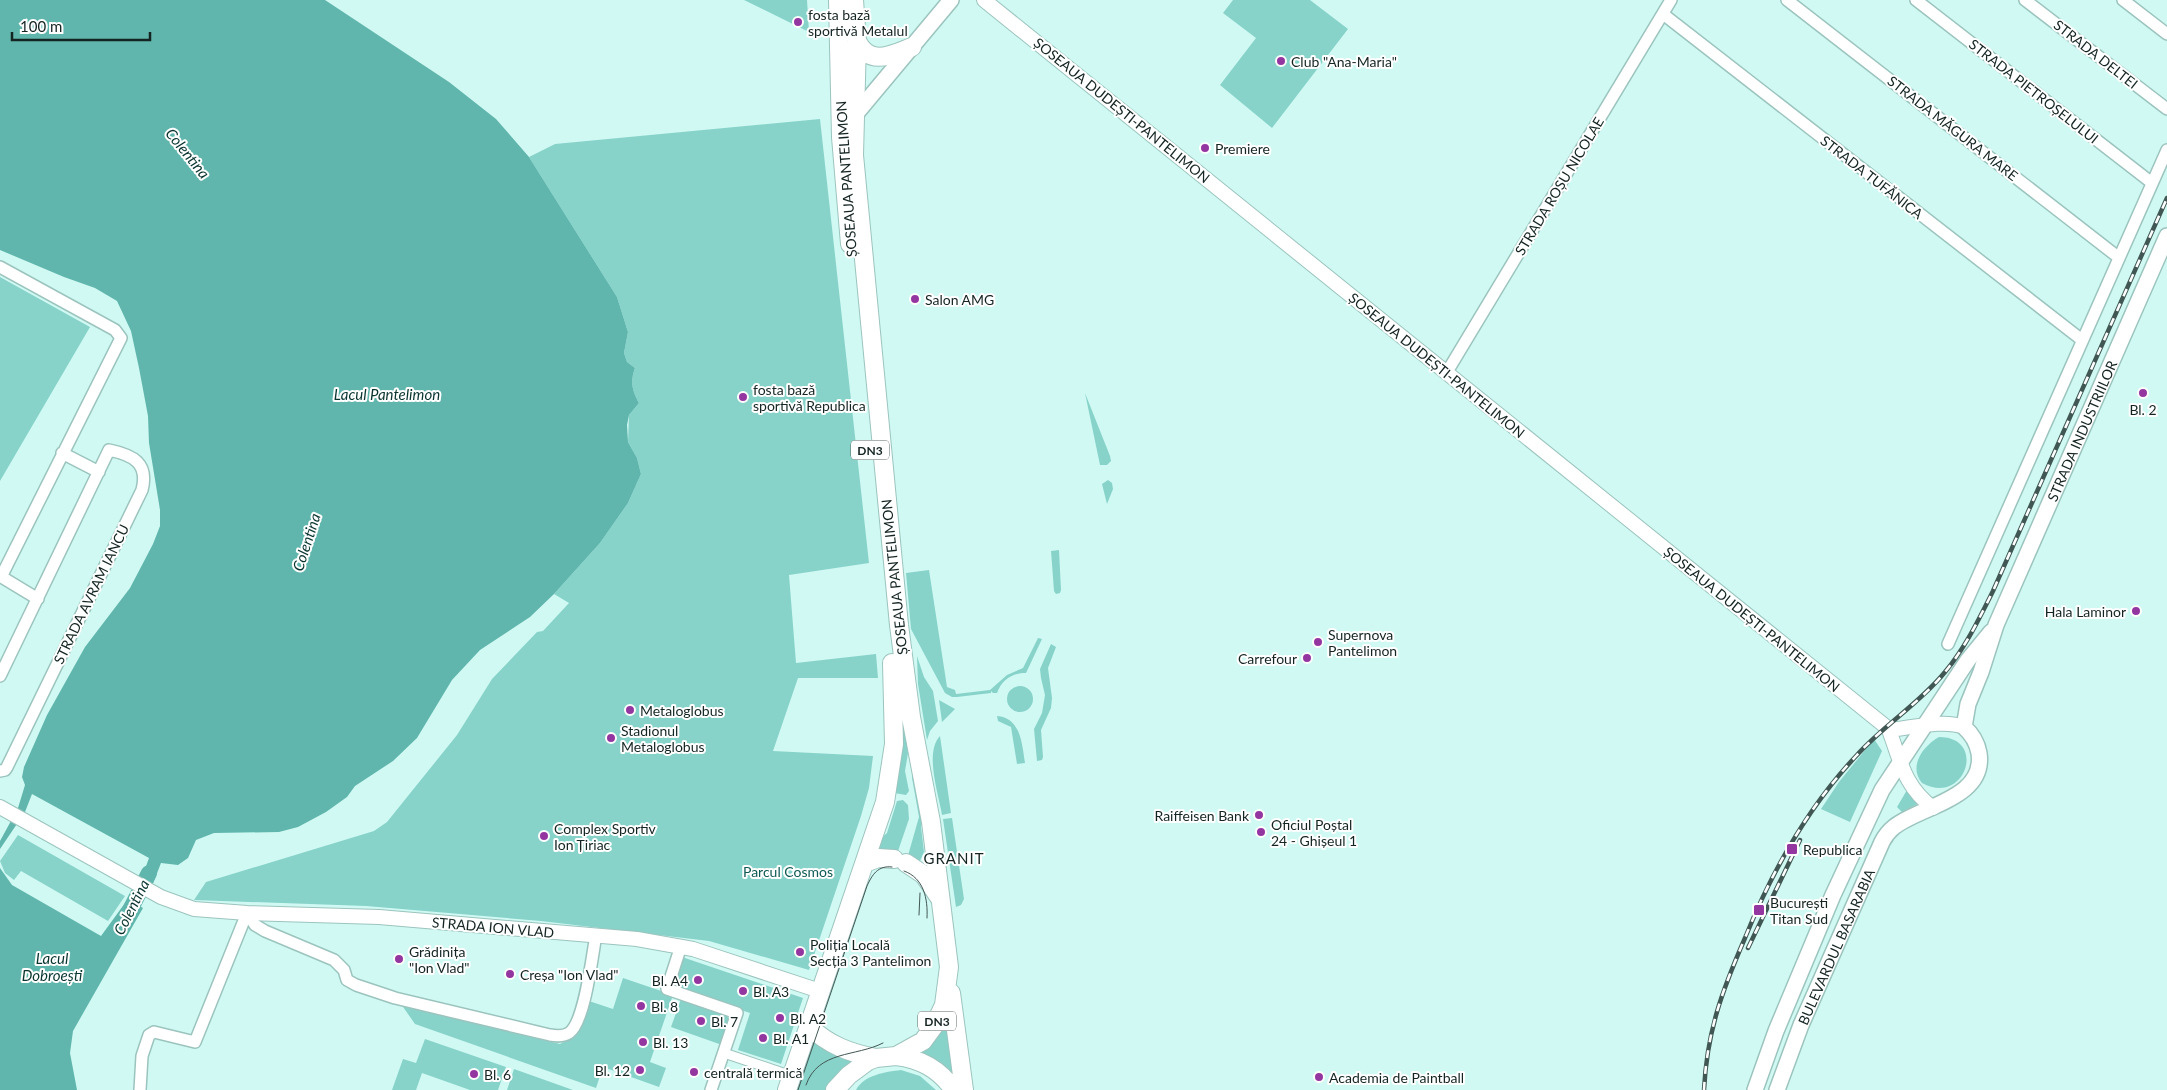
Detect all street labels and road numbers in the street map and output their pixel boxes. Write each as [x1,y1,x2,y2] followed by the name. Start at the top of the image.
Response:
[2051,16,2141,92] street label: STRADA DELTEI
[1031,34,1213,186] street label: ȘOSEAUA DUDEȘTI-PANTELIMON
[1966,35,2102,147] street label: STRADA PIETROȘELULUI
[1885,72,2021,184] street label: STRADA MĂGURA MARE
[832,100,860,258] street label: ȘOSEAUA PANTELIMON
[1511,114,1607,258] street label: STRADA ROȘU NICOLAE
[1817,132,1927,223] street label: STRADA TUFĂNICA
[1346,289,1528,441] street label: ȘOSEAUA DUDEȘTI-PANTELIMON
[2043,357,2120,504] street label: STRADA INDUSTRIILOR
[851,440,889,460] road number: DN3
[877,498,911,656] street label: ȘOSEAUA PANTELIMON
[50,521,132,667] street label: STRADA AVRAM IANCU
[1661,543,1843,695] street label: ȘOSEAUA DUDEȘTI-PANTELIMON
[1794,865,1878,1027] street label: BULEVARDUL BASARABIA
[431,913,555,941] street label: STRADA ION VLAD
[918,1011,956,1030] road number: DN3

